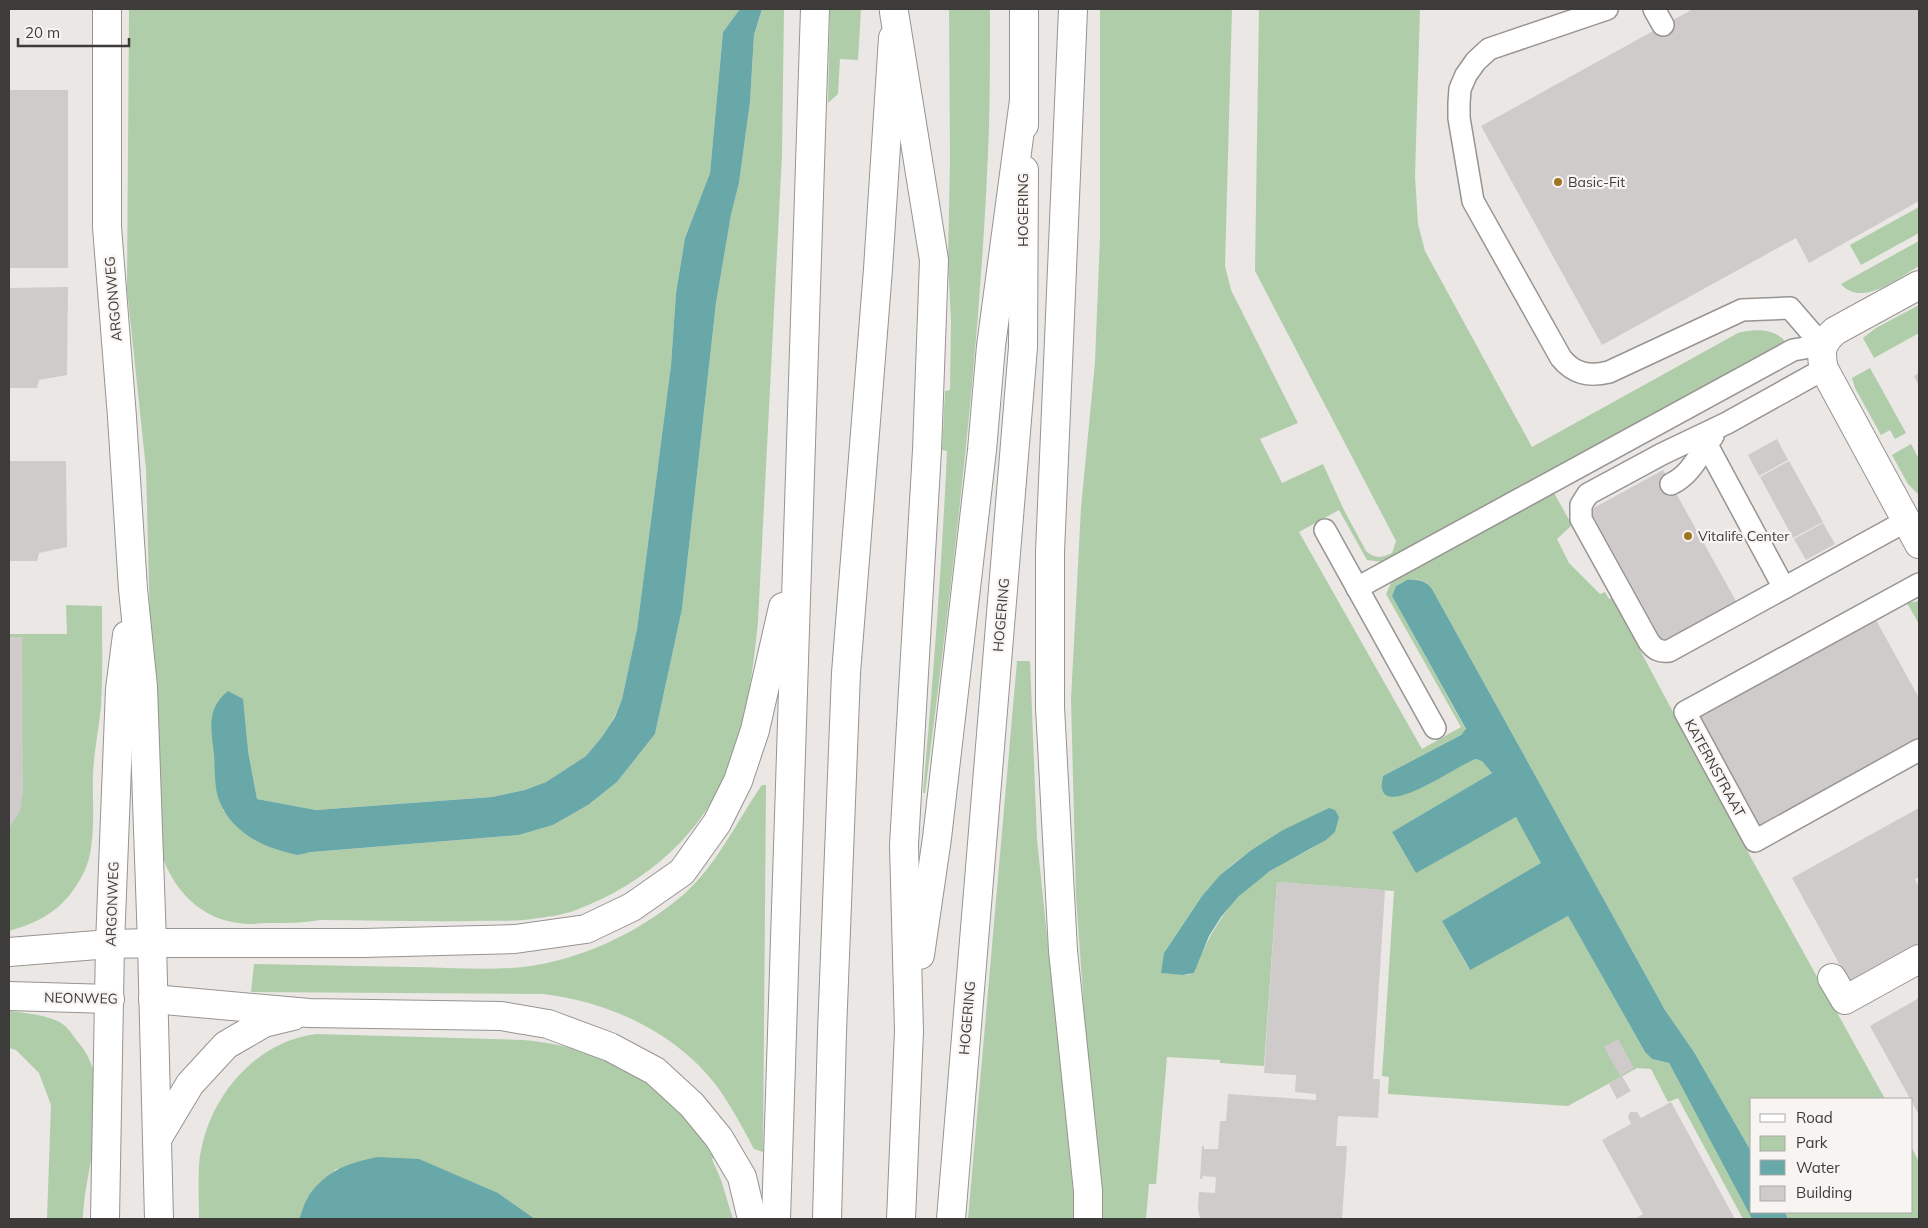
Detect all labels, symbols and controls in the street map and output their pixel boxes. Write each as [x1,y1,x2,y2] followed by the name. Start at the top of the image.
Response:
[18,15,129,47] scale bar
[25,23,60,42] text: 20 m
[1014,173,1032,247] street label: HOGERING
[1568,173,1625,191] place label: Basic-Fit
[1552,176,1564,188] marker: Basic-Fit
[100,256,126,342] street label: ARGONWEG
[1698,527,1790,545] place label: Vitalife Center
[1682,530,1694,542] marker: Vitalife Center
[989,577,1013,653] street label: HOGERING
[1681,716,1750,821] street label: KATERNSTRAAT
[102,861,122,947] street label: ARGONWEG
[955,980,979,1056] street label: HOGERING
[44,988,118,1008] street label: NEONWEG
[1750,1098,1913,1213] legend
[1796,1108,1833,1127] text: Road
[1796,1133,1828,1152] text: Park
[1796,1158,1840,1177] text: Water
[1796,1183,1852,1202] text: Building

